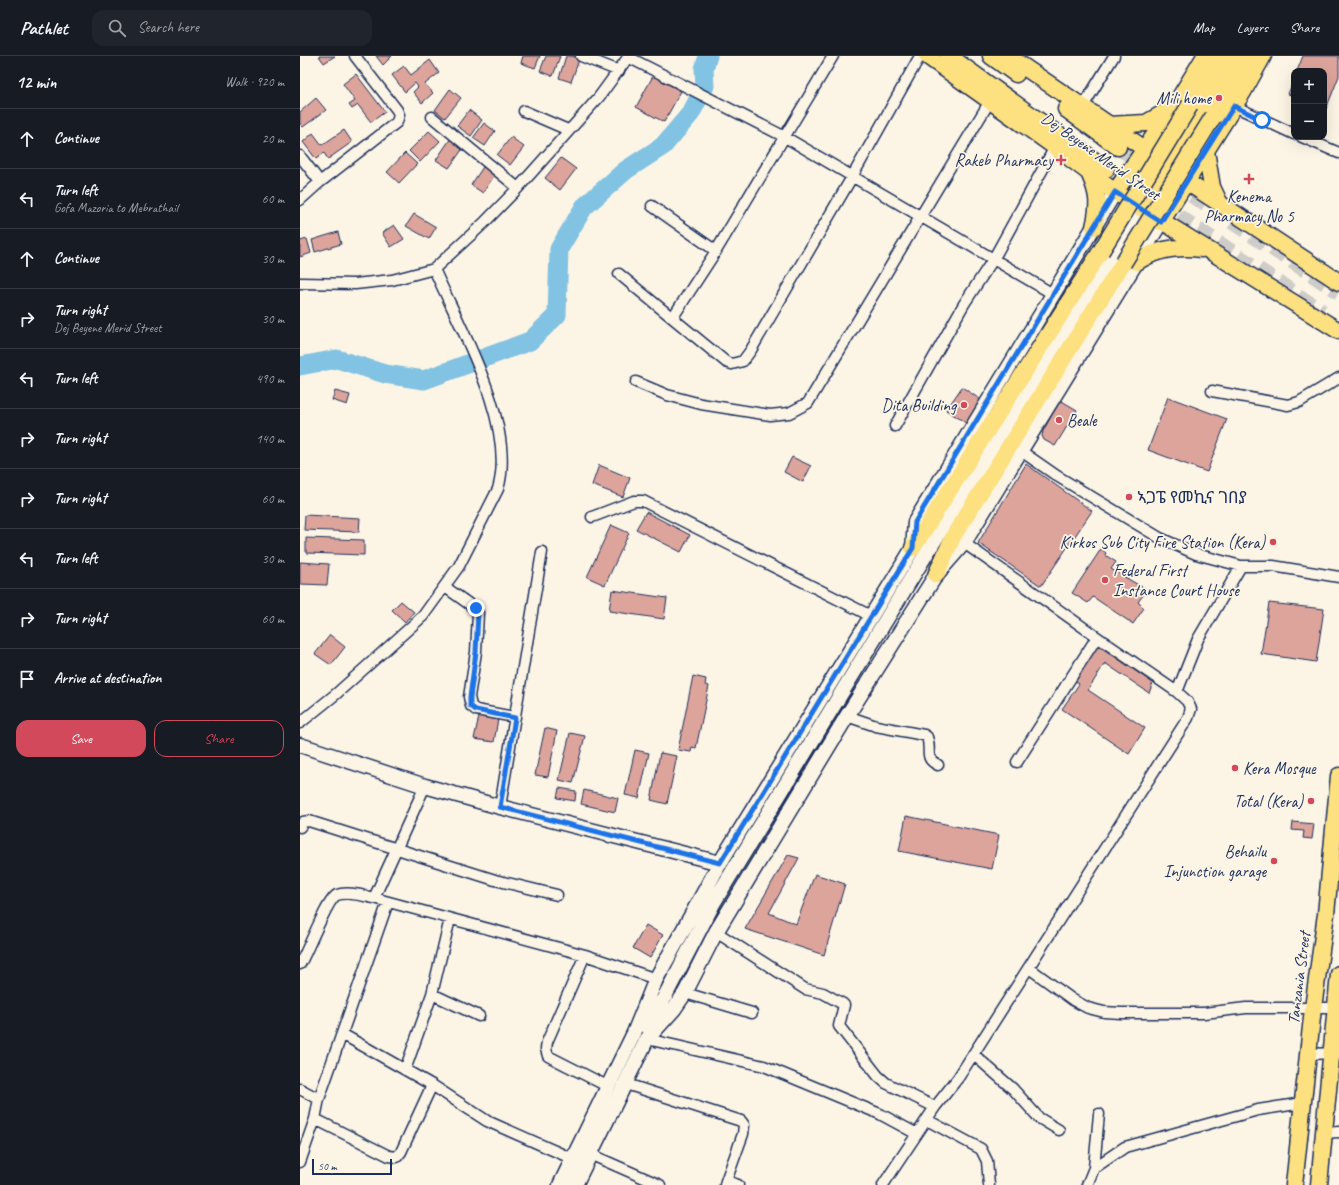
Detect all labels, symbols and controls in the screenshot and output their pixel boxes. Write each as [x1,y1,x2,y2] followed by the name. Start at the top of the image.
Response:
[92,10,372,46] search box
[20,16,68,40] text: Pathlet
[106,17,128,39] icon: search
[138,18,199,37] text: Search here
[1193,19,1215,36] text: Map
[1237,19,1268,36] text: Layers
[1290,19,1319,36] text: Share
[1291,68,1327,140] map controls
[1291,68,1327,104] button: +
[16,72,56,93] text: 12 min
[225,74,284,90] text: Walk · 920 m
[1156,88,1212,109] place label: Mili home
[1214,93,1224,103] marker: Mili home
[1291,104,1327,140] button: −
[1037,107,1167,206] street label: Dej Beyene Merid Street
[1253,111,1271,129] route start
[16,128,38,150] icon: ahead
[54,129,99,148] text: Continue
[262,131,284,147] text: 20 m
[955,150,1054,171] place label: Rakeb Pharmacy
[1056,155,1066,165] marker: Rakeb Pharmacy
[1244,174,1254,184] marker: Kenema Pharmacy No 5
[54,181,97,200] text: Turn left
[1204,186,1295,227] place label: Kenema Pharmacy No 5
[16,188,38,210] icon: left
[262,191,284,207] text: 60 m
[54,200,178,216] text: Gofa Mazoria to Mebrathail
[16,248,38,270] icon: ahead
[54,249,99,268] text: Continue
[262,251,284,267] text: 30 m
[54,301,107,320] text: Turn right
[16,308,38,330] icon: right
[262,311,284,327] text: 30 m
[54,320,161,336] text: Dej Beyene Merid Street
[16,368,38,390] icon: left
[54,369,97,388] text: Turn left
[256,371,284,387] text: 490 m
[882,395,958,416] place label: Dita Building
[959,400,969,410] marker: Dita Building
[1067,410,1098,431] place label: Beale
[1054,415,1064,425] marker: Beale
[16,428,38,450] icon: right
[54,429,107,448] text: Turn right
[256,431,284,447] text: 140 m
[1137,487,1247,508] place label: ኣጋፔ የመኪና ገበያ
[16,488,38,510] icon: right
[54,489,107,508] text: Turn right
[262,491,284,507] text: 60 m
[1124,492,1134,502] marker: ኣጋፔ የመኪና ገበያ
[1060,532,1266,553] place label: Kirkos Sub City Fire Station (Kera)
[1268,537,1278,547] marker: Kirkos Sub City Fire Station (Kera)
[16,548,38,570] icon: left
[54,549,97,568] text: Turn left
[262,551,284,567] text: 30 m
[1113,560,1240,601] place label: Federal First Instance Court House
[1100,575,1110,585] marker: Federal First Instance Court House
[467,599,485,617] route end
[16,608,38,630] icon: right
[54,609,107,628] text: Turn right
[262,611,284,627] text: 60 m
[16,668,38,690] icon: arrive
[54,669,161,688] text: Arrive at destination
[16,720,146,757] button: Save
[154,720,284,757] button: Share
[1243,758,1317,779] place label: Kera Mosque
[1230,763,1240,773] marker: Kera Mosque
[1234,791,1304,812] place label: Total (Kera)
[1306,796,1316,806] marker: Total (Kera)
[1164,841,1268,882] place label: Behailu Injunction garage
[1269,856,1279,866] marker: Behailu Injunction garage
[1283,928,1315,1025] street label: Tanzania Street
[312,1157,392,1176] scale bar
[318,1159,337,1173] text: 50 m

